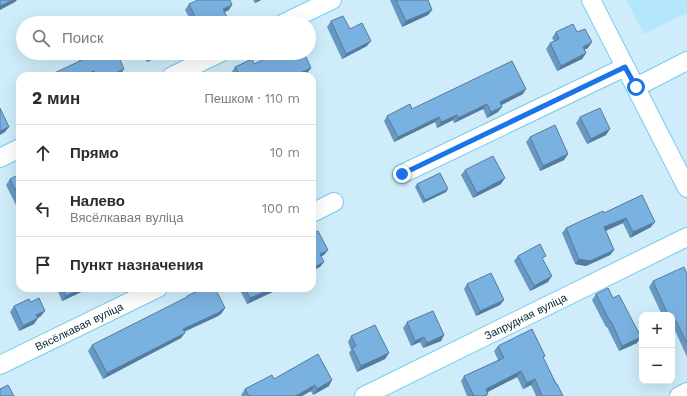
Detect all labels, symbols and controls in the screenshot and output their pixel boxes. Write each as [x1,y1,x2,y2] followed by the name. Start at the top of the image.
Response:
[16,16,316,60] search box
[30,27,52,49] icon: search
[62,29,104,47] text: Поиск
[627,78,645,96] route start
[32,88,80,108] text: 2 мин
[204,91,300,106] text: Пешком · 110 m
[32,142,54,164] icon: ahead
[70,144,119,162] text: Прямо
[270,145,300,160] text: 10 m
[393,165,411,183] route end
[70,192,125,210] text: Налево
[32,198,54,220] icon: left
[262,201,300,216] text: 100 m
[70,210,184,225] text: Вясёлкавая вуліца
[32,254,54,276] icon: arrive
[70,256,203,274] text: Пункт назначения
[482,291,570,343] street label: Запрудная вуліца
[33,300,126,354] street label: Вясёлкавая вуліца
[639,312,675,384] map controls
[639,312,675,348] button: +
[639,348,675,384] button: −

